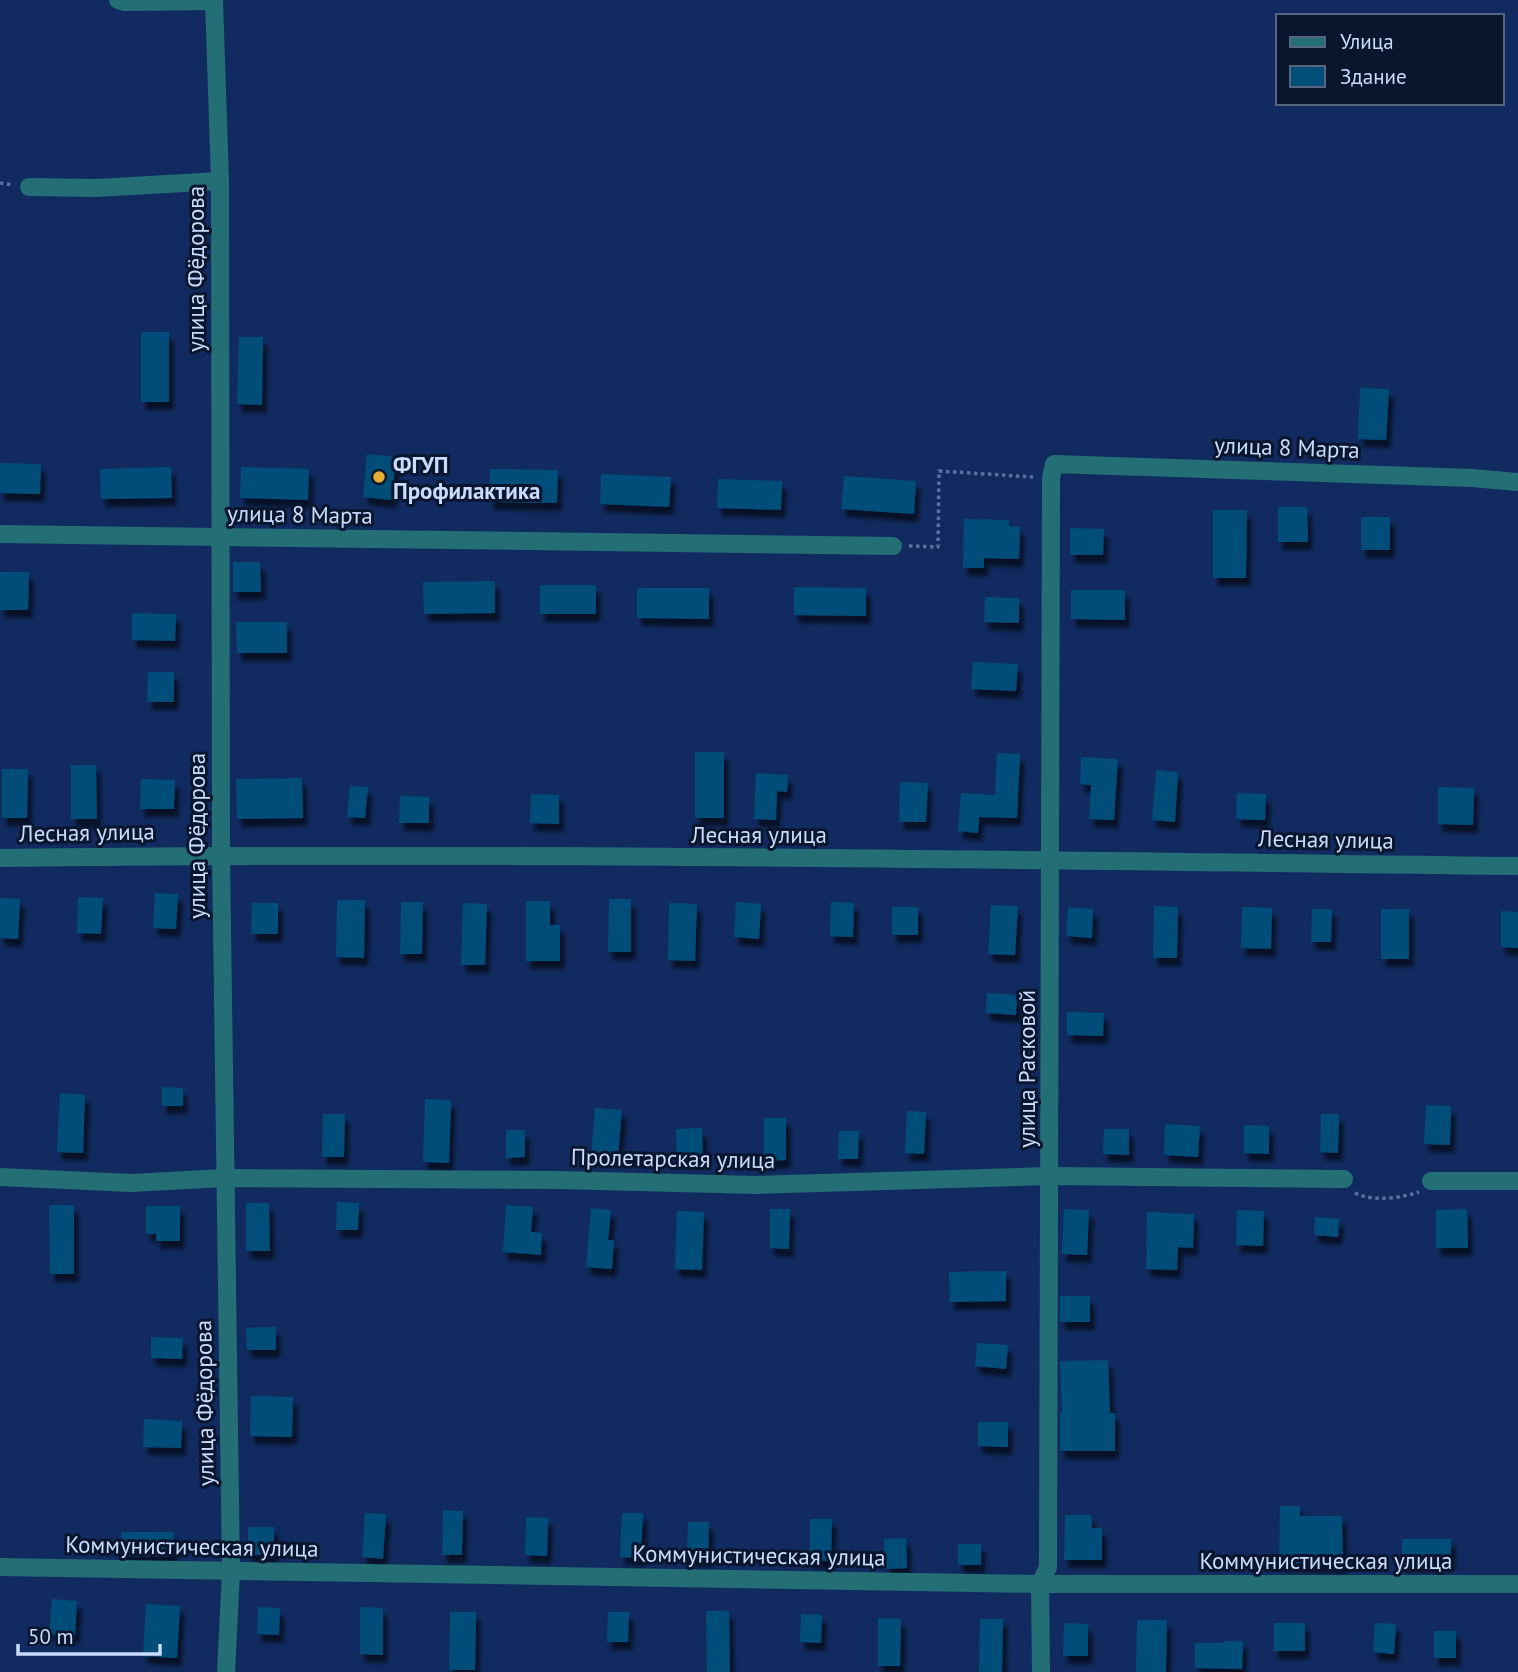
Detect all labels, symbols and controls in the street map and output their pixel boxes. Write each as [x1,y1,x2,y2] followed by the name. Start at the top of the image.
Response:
[1276,14,1504,105] legend
[1340,28,1394,55] text: Улица
[1340,63,1407,90] text: Здание
[181,186,210,352] street label: улица Фёдорова
[1214,430,1360,464] street label: улица 8 Марта
[393,450,540,505] place label: ФГУП Профилактика
[371,469,387,485] marker: ФГУП Профилактика
[227,498,373,530] street label: улица 8 Марта
[182,753,211,919] street label: улица Фёдорова
[18,816,155,848] street label: Лесная улица
[690,820,827,849] street label: Лесная улица
[1257,823,1394,855] street label: Лесная улица
[1012,990,1041,1148] street label: улица Расковой
[571,1142,775,1174] street label: Пролетарская улица
[188,1320,220,1486] street label: улица Фёдорова
[65,1529,319,1563] street label: Коммунистическая улица
[632,1538,886,1572] street label: Коммунистическая улица
[1199,1546,1453,1575] street label: Коммунистическая улица
[18,1612,159,1656] scale bar
[28,1623,74,1650] text: 50 m

